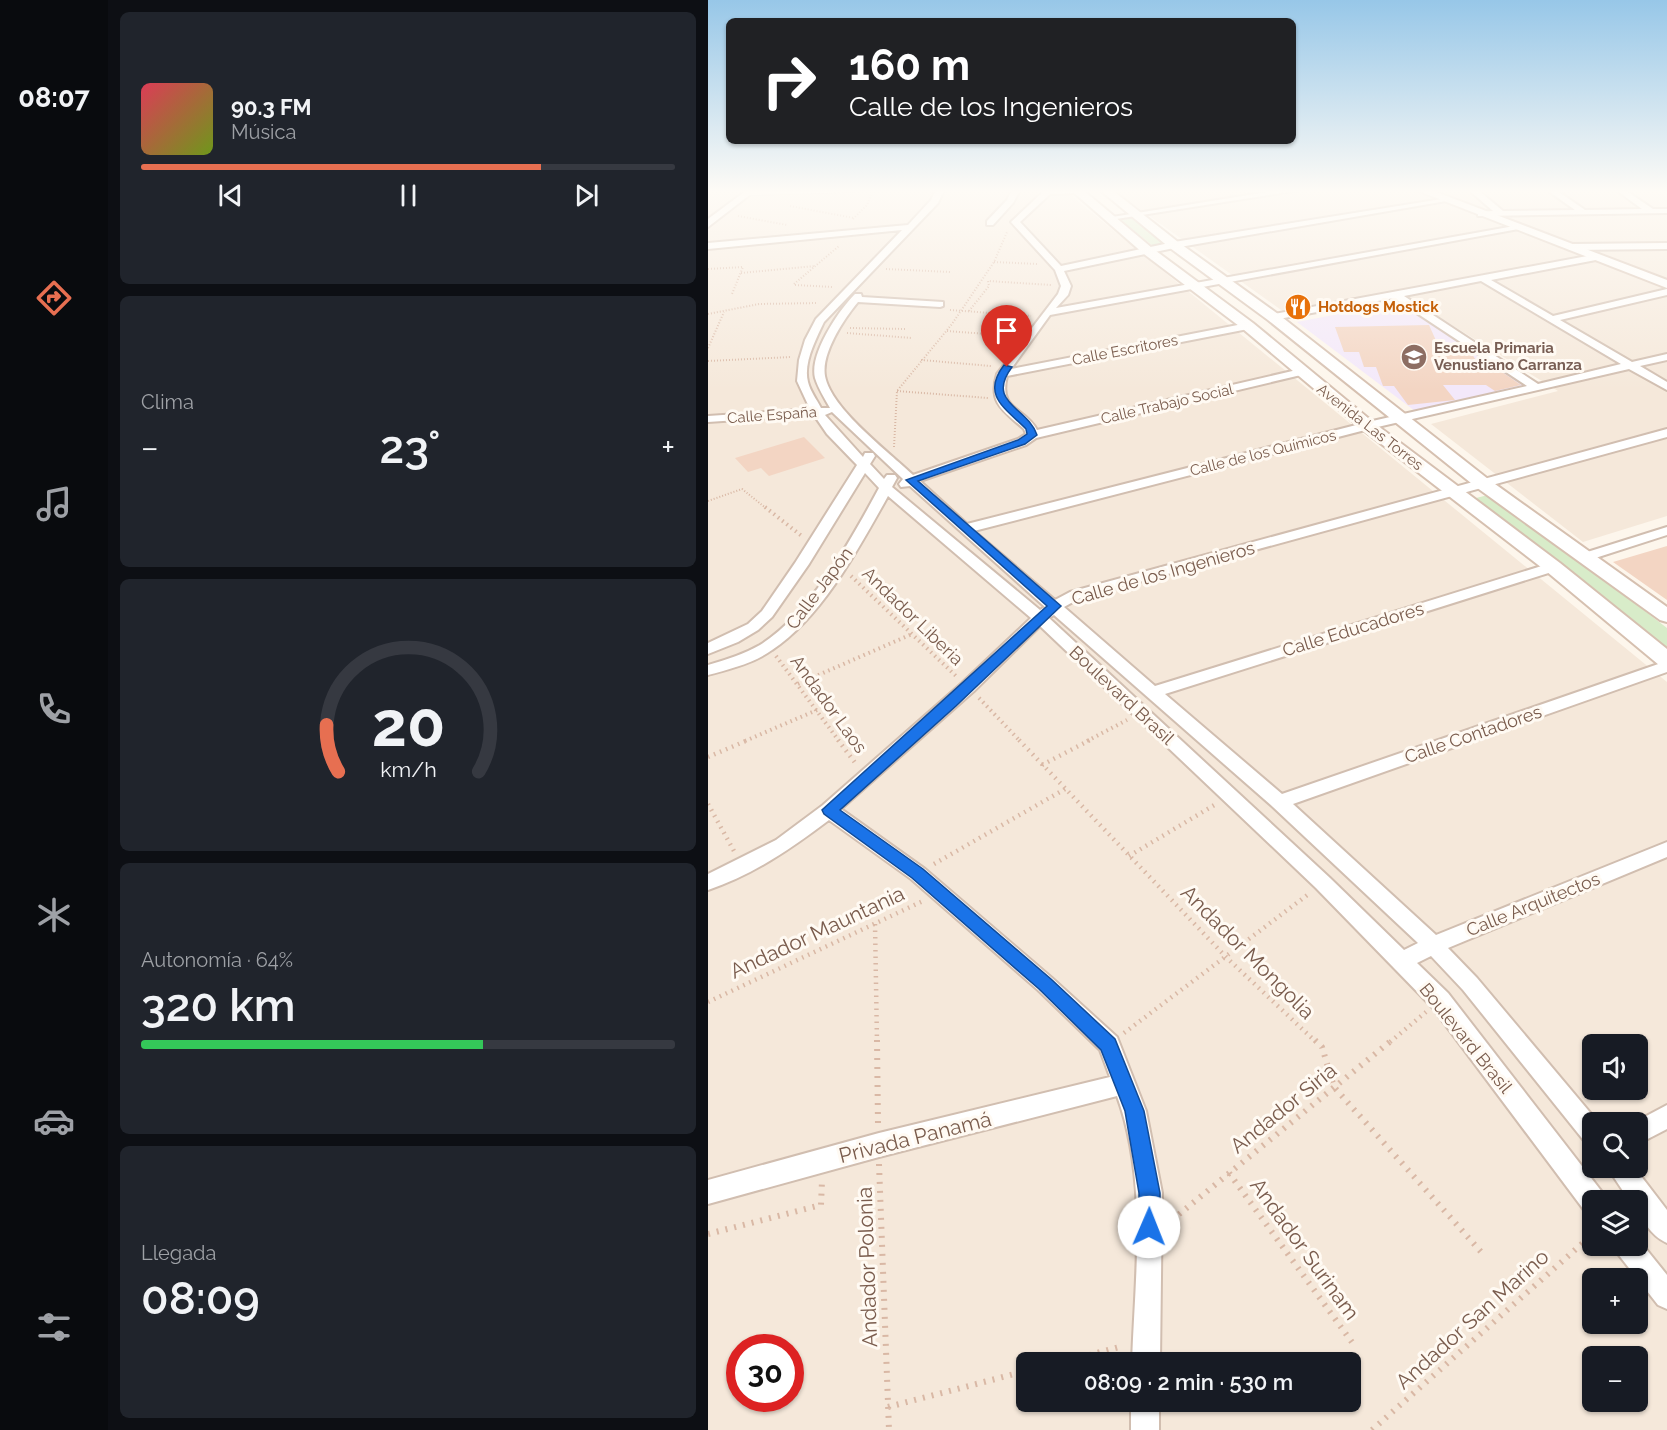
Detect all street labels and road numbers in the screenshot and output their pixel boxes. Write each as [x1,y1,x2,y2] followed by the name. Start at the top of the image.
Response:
[1071,331,1179,369] street label: Calle Escritores
[1099,380,1236,428] street label: Calle Trabajo Social
[1313,380,1427,474] street label: Avenida Las Torres
[726,403,818,427] street label: Calle España
[1188,426,1338,480] street label: Calle de los Químicos
[1069,537,1257,609] street label: Calle de los Ingenieros
[781,543,857,633] street label: Calle Japón
[858,563,968,669] street label: Andador Liberia
[1280,597,1426,660] street label: Calle Educadores
[1065,641,1179,749] street label: Boulevard Brasil
[786,651,872,757] street label: Andador Laos
[1402,701,1545,767] street label: Calle Contadores
[1463,868,1603,940] street label: Calle Arquitectos
[1176,880,1320,1024] street label: Andador Mongolia
[726,881,908,983] street label: Andador Mauntania
[1415,979,1517,1097] street label: Boulevard Brasil
[1225,1058,1341,1158] street label: Andador Siria
[836,1106,994,1168] street label: Privada Panamá
[1245,1173,1365,1325] street label: Andador Surinam
[852,1186,882,1348] street label: Andador Polonia
[1390,1244,1554,1394] street label: Andador San Marino

